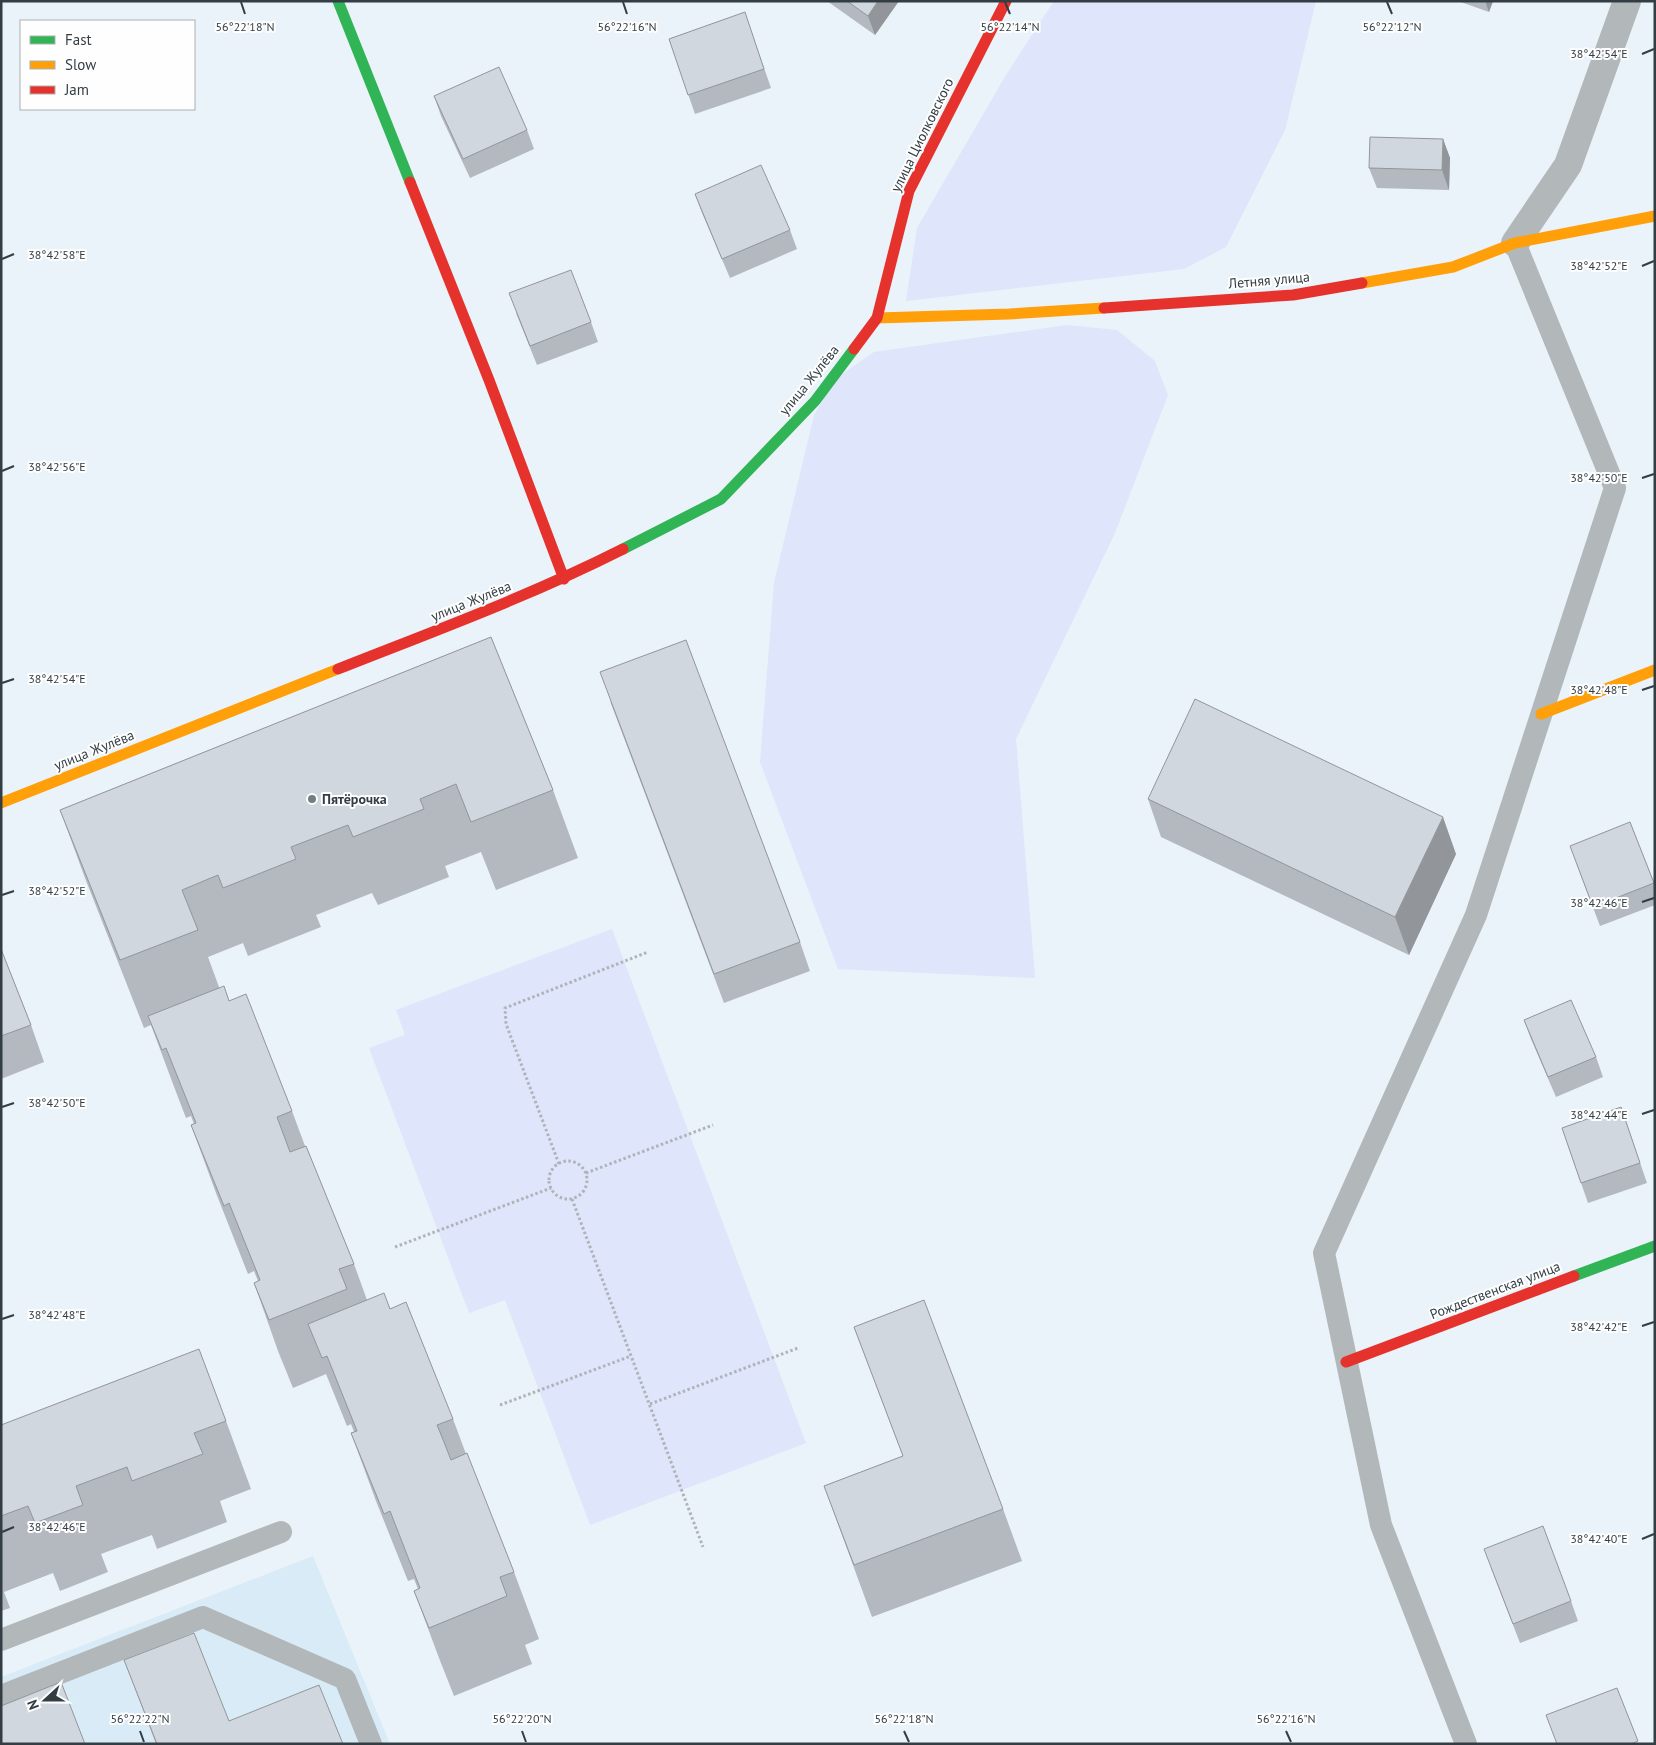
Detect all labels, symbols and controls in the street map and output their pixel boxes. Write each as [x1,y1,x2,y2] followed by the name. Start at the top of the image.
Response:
[215,19,275,34] text: 56°22'18"N
[597,19,657,34] text: 56°22'16"N
[980,19,1040,34] text: 56°22'14"N
[1362,19,1422,34] text: 56°22'12"N
[20,20,195,110] legend
[65,30,92,49] text: Fast
[1570,46,1628,61] text: 38°42'54"E
[65,55,96,74] text: Slow
[887,75,957,195] street label: улица Циолковского
[64,80,89,99] text: Jam
[28,247,86,262] text: 38°42'58"E
[1570,258,1628,273] text: 38°42'52"E
[1227,267,1311,293] street label: Летняя улица
[775,341,843,419] street label: улица Жулёва
[28,459,86,474] text: 38°42'56"E
[1570,470,1628,485] text: 38°42'50"E
[428,577,514,625] street label: улица Жулёва
[28,671,86,686] text: 38°42'54"E
[1570,682,1628,697] text: 38°42'48"E
[51,726,137,774] street label: улица Жулёва
[322,790,387,808] place label: Пятёрочка
[306,793,318,805] marker: Пятёрочка
[28,883,86,898] text: 38°42'52"E
[1570,895,1628,910] text: 38°42'46"E
[28,1095,86,1110] text: 38°42'50"E
[1570,1107,1628,1122] text: 38°42'44"E
[1427,1257,1563,1323] street label: Рождественская улица
[28,1307,86,1322] text: 38°42'48"E
[1570,1319,1628,1334] text: 38°42'42"E
[28,1519,86,1534] text: 38°42'46"E
[1570,1531,1628,1546] text: 38°42'40"E
[20,1675,70,1725] north arrow
[23,1697,43,1712] text: N
[110,1711,170,1726] text: 56°22'22"N
[492,1711,552,1726] text: 56°22'20"N
[874,1711,934,1726] text: 56°22'18"N
[1256,1711,1316,1726] text: 56°22'16"N

